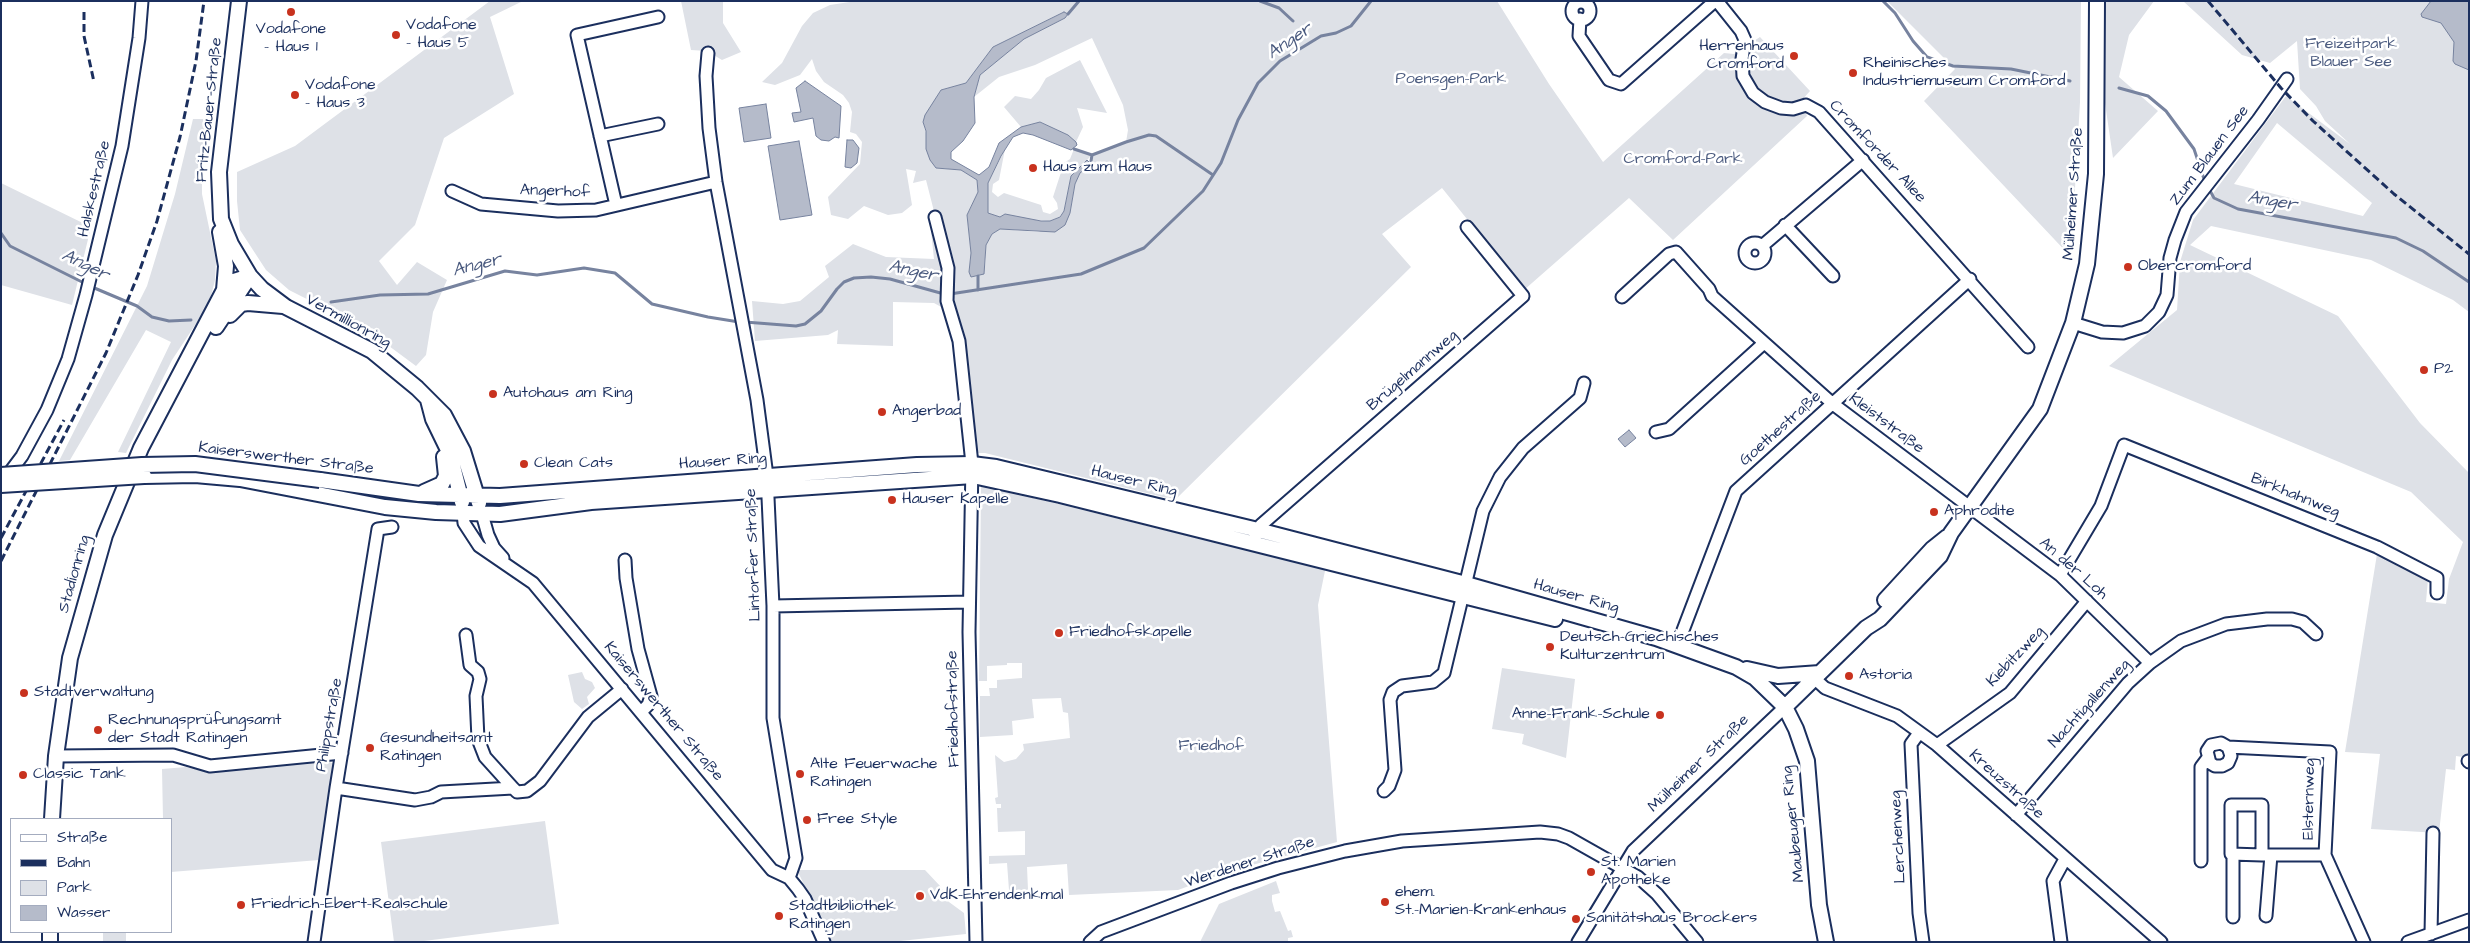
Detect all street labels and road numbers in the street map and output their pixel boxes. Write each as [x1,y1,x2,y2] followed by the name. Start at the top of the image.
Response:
[193,37,227,183] street label: Fritz-Bauer-Straße
[1824,97,1930,207] street label: Cromforder Allee
[2166,102,2254,210] street label: Zum Blauen See
[2060,127,2088,261] street label: Mülheimer Straße
[75,139,115,239] street label: Halskestraße
[519,181,591,203] street label: Angerhof
[302,291,394,353] street label: Vermillionring
[1364,326,1462,416] street label: Brügelmannweg
[1736,387,1826,471] street label: Goethestraße
[1845,389,1927,459] street label: Kleiststraße
[197,439,375,479] street label: Kaiserswerther Straße
[678,449,768,475] street label: Hauser Ring
[1089,462,1179,502] street label: Hauser Ring
[2248,469,2342,523] street label: Birkhahnweg
[742,488,766,622] street label: Lintorfer Straße
[55,533,95,615] street label: Stadionring
[2035,534,2111,604] street label: An der Loh
[1531,576,1621,618] street label: Hauser Ring
[1983,623,2049,691] street label: Kiebitzweg
[599,638,727,786] street label: Kaiserswerther Straße
[943,650,965,768] street label: Friedhofstraße
[2045,656,2135,752] street label: Nachtigallenweg
[312,677,348,773] street label: Philippstraße
[1645,711,1753,817] street label: Mülheimer Straße
[1964,746,2048,824] street label: Kreuzstraße
[2300,758,2320,840] street label: Elsternweg
[1778,765,1810,883] street label: Maubeuger Ring
[1887,790,1911,884] street label: Lerchenweg
[1183,833,1317,893] street label: Werdener Straße

